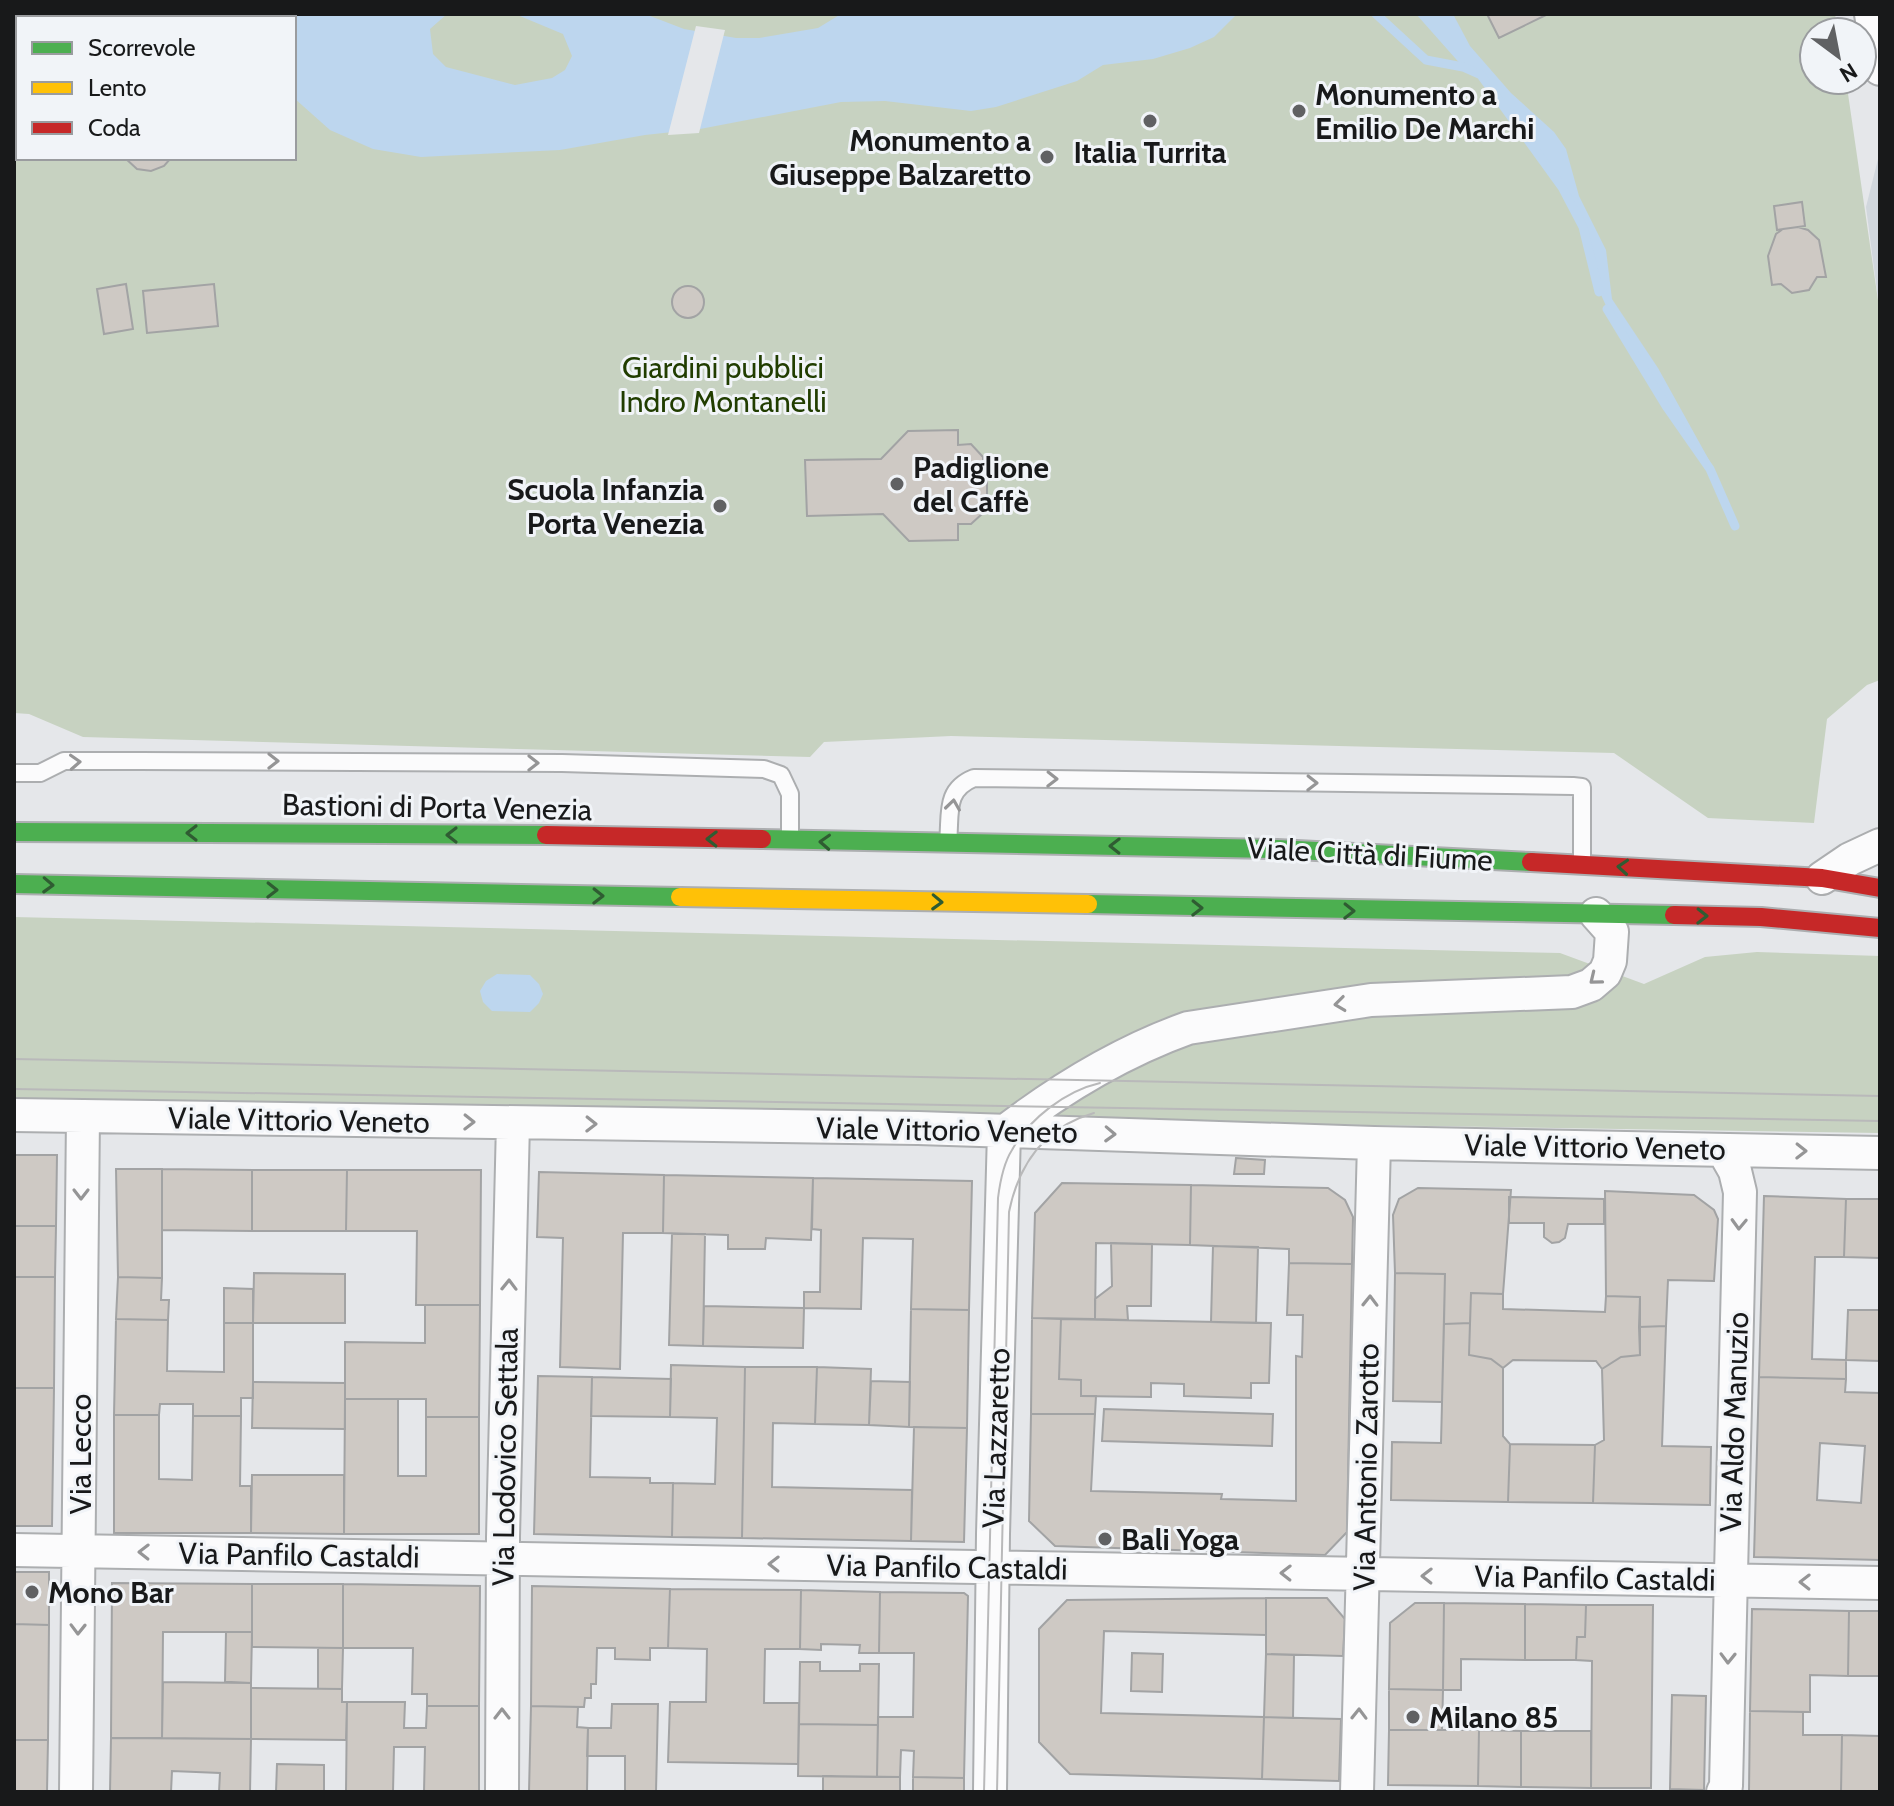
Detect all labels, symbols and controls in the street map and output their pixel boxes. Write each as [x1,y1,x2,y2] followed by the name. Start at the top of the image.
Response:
[16,16,296,160] legend
[1798,16,1878,96] north arrow
[88,33,196,62] text: Scorrevole
[1835,57,1862,88] text: N
[88,73,147,102] text: Lento
[1315,76,1534,147] place label: Monumento a Emilio De Marchi
[1290,102,1308,120] marker: Monumento a Emilio De Marchi
[1141,112,1159,130] marker: Italia Turrita
[88,113,141,142] text: Coda
[769,122,1031,193] place label: Monumento a Giuseppe Balzaretto
[1073,134,1227,171] place label: Italia Turrita
[1038,148,1056,166] marker: Monumento a Giuseppe Balzaretto
[619,349,827,420] park label: Giardini pubblici Indro Montanelli
[913,449,1049,520] place label: Padiglione del Caffè
[507,471,704,542] place label: Scuola Infanzia Porta Venezia
[888,475,906,493] marker: Padiglione del Caffè
[711,497,729,515] marker: Scuola Infanzia Porta Venezia
[267,753,280,770] one-way arrow
[69,754,82,771] one-way arrow
[527,754,540,772] one-way arrow
[1046,770,1059,788] one-way arrow
[1306,774,1319,792] one-way arrow
[282,786,593,828] street label: Bastioni di Porta Venezia
[944,798,961,812] one-way arrow
[185,824,198,842] one-way arrow
[445,826,458,844] one-way arrow
[1246,829,1494,879] street label: Viale Città di Fiume
[705,830,718,848] one-way arrow
[818,833,831,850] one-way arrow
[1108,838,1121,855] one-way arrow
[1616,859,1629,876] one-way arrow
[42,877,55,894] one-way arrow
[266,881,279,899] one-way arrow
[592,887,605,904] one-way arrow
[931,894,944,911] one-way arrow
[1191,899,1204,917] one-way arrow
[1344,902,1356,919] one-way arrow
[1696,907,1709,925] one-way arrow
[1590,970,1605,984] one-way arrow
[1333,995,1346,1012] one-way arrow
[168,1099,430,1141] street label: Viale Vittorio Veneto
[816,1109,1078,1151] street label: Viale Vittorio Veneto
[463,1113,476,1131] one-way arrow
[585,1115,598,1133] one-way arrow
[1104,1126,1117,1143] one-way arrow
[1464,1126,1726,1168] street label: Viale Vittorio Veneto
[1795,1143,1808,1160] one-way arrow
[72,1188,90,1201] one-way arrow
[1731,1218,1748,1231] one-way arrow
[500,1278,517,1291] one-way arrow
[1361,1294,1379,1307] one-way arrow
[1712,1311,1756,1533] street label: Via Aldo Manuzio
[484,1327,526,1586] street label: Via Lodovico Settala
[1345,1343,1387,1591] street label: Via Antonio Zarotto
[974,1347,1018,1529] street label: Via Lazzaretto
[62,1394,99,1514] street label: Via Lecco
[1121,1521,1239,1558] place label: Bali Yoga
[1096,1530,1114,1548] marker: Bali Yoga
[178,1534,420,1576] street label: Via Panfilo Castaldi
[137,1543,150,1561] one-way arrow
[826,1546,1068,1588] street label: Via Panfilo Castaldi
[767,1555,780,1572] one-way arrow
[1474,1557,1716,1599] street label: Via Panfilo Castaldi
[1279,1564,1292,1581] one-way arrow
[1420,1567,1433,1584] one-way arrow
[1798,1573,1811,1590] one-way arrow
[48,1574,174,1611] place label: Mono Bar
[23,1583,41,1601] marker: Mono Bar
[70,1623,87,1636] one-way arrow
[1719,1652,1737,1665] one-way arrow
[1429,1699,1558,1736] place label: Milano 85
[493,1707,511,1720] one-way arrow
[1351,1707,1368,1720] one-way arrow
[1404,1708,1422,1726] marker: Milano 85

